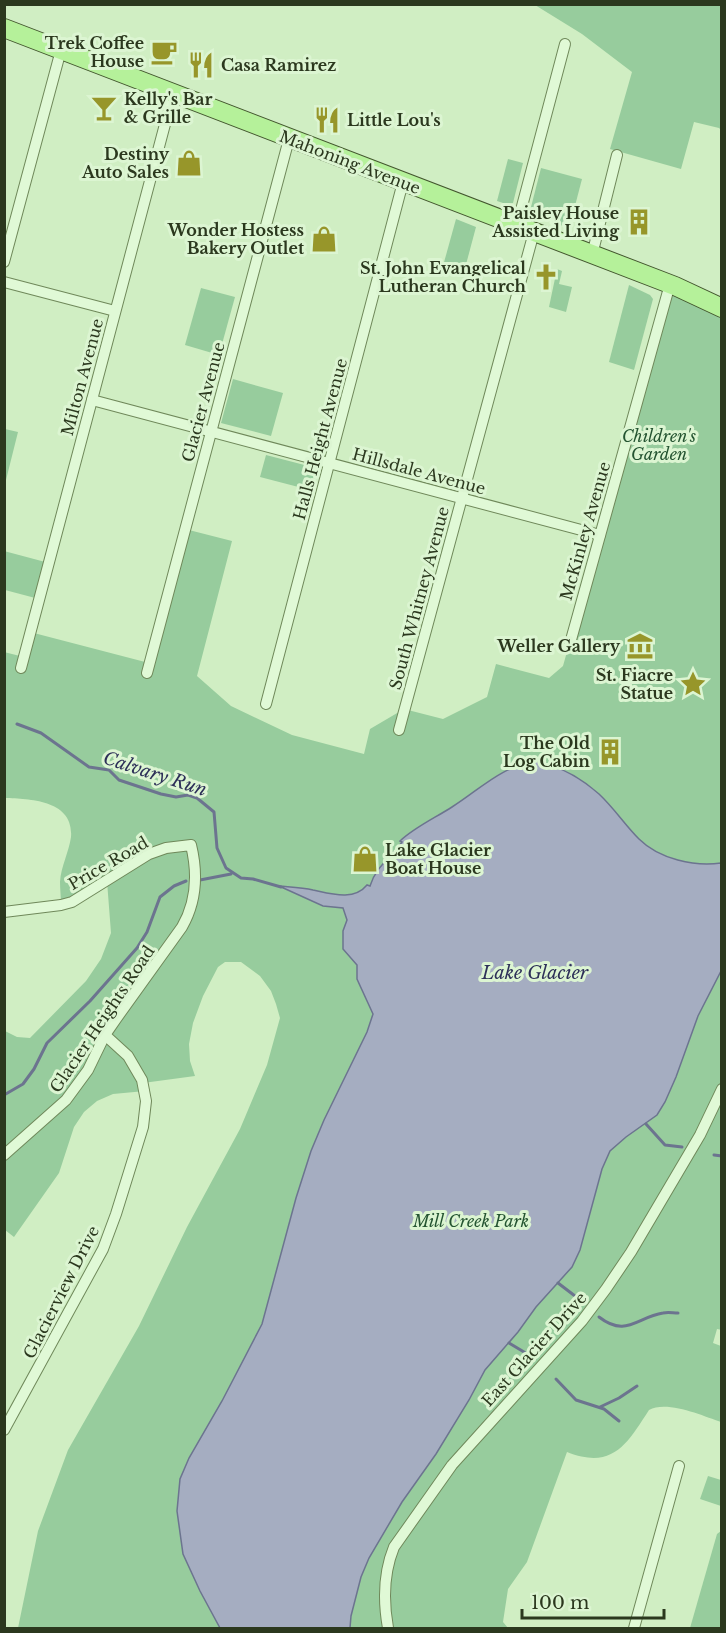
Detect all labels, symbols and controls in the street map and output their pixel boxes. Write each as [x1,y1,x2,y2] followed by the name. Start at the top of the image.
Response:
[45,33,144,71] place label: Trek Coffee House
[149,37,179,67] cafe icon: Trek Coffee House
[186,50,216,80] restaurant icon: Casa Ramirez
[221,55,336,75] place label: Casa Ramirez
[124,89,212,127] place label: Kelly's Bar & Grille
[89,93,119,123] bar icon: Kelly's Bar & Grille
[312,105,342,135] restaurant icon: Little Lou's
[347,110,441,130] place label: Little Lou's
[277,126,423,198] street label: Mahoning Avenue
[81,144,170,182] place label: Destiny Auto Sales
[174,148,204,178] shop icon: Destiny Auto Sales
[491,203,620,241] place label: Paisley House Assisted Living
[624,207,654,237] building icon: Paisley House Assisted Living
[167,220,305,258] place label: Wonder Hostess Bakery Outlet
[309,224,339,254] shop icon: Wonder Hostess Bakery Outlet
[360,258,527,296] place label: St. John Evangelical Lutheran Church
[531,262,561,292] church icon: St. John Evangelical Lutheran Church
[57,316,107,438] street label: Milton Avenue
[177,340,229,464] street label: Glacier Avenue
[289,356,351,522] street label: Halls Height Avenue
[622,426,696,464] park label: Children's Garden
[350,444,488,498] street label: Hillsdale Avenue
[556,459,614,603] street label: McKinley Avenue
[385,504,453,692] street label: South Whitney Avenue
[625,631,655,661] museum icon: Weller Gallery
[496,636,621,656] place label: Weller Gallery
[596,665,673,703] place label: St. Fiacre Statue
[678,669,708,699] place icon: St. Fiacre Statue
[503,733,590,771] place label: The Old Log Cabin
[595,737,625,767] building icon: The Old Log Cabin
[100,747,210,801] water label: Calvary Run
[64,832,152,894] street label: Price Road
[385,840,491,878] place label: Lake Glacier Boat House
[350,844,380,874] shop icon: Lake Glacier Boat House
[45,941,159,1096] street label: Glacier Heights Road
[481,962,589,984] water label: Lake Glacier
[412,1211,529,1231] park label: Mill Creek Park
[19,1222,103,1362] street label: Glacierview Drive
[477,1288,591,1410] street label: East Glacier Drive
[522,1582,664,1620] scale bar
[531,1592,589,1614] text: 100 m

